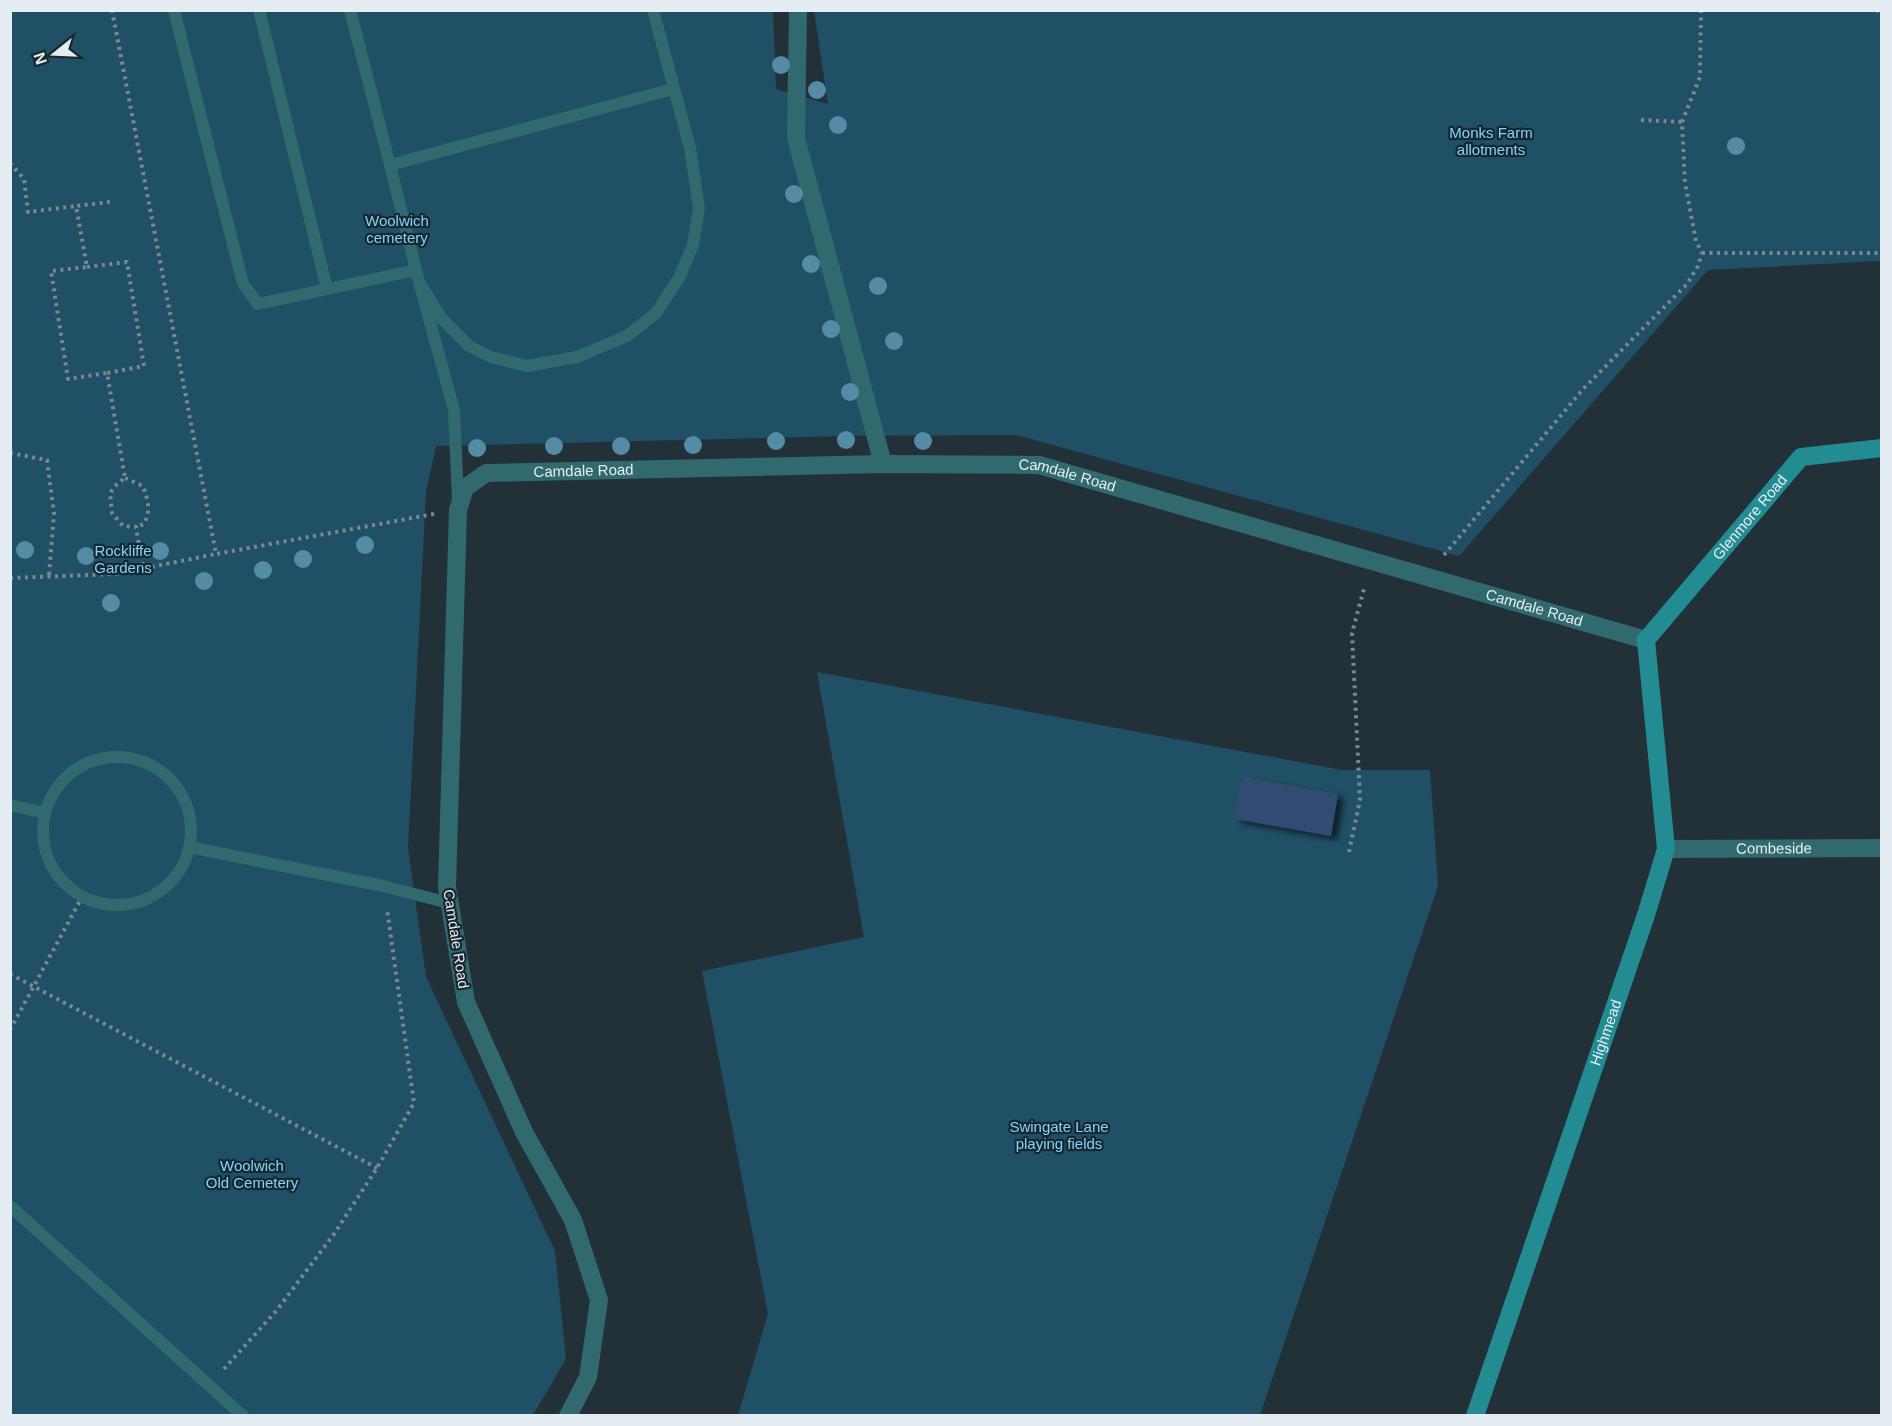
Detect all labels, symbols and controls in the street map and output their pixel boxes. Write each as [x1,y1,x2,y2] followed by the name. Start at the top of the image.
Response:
[24,24,84,84] north arrow
[30,50,50,67] text: N
[1449,124,1533,158] park label: Monks Farm allotments
[365,212,429,246] park label: Woolwich cemetery
[1018,456,1118,495] street label: Camdale Road
[533,461,634,480] street label: Camdale Road
[1709,471,1790,563] street label: Glenmore Road
[94,542,152,576] park label: Rockliffe Gardens
[1484,585,1585,629] street label: Camdale Road
[1736,839,1812,857] street label: Combeside
[440,888,473,990] street label: Camdale Road
[1586,997,1624,1068] street label: Highmead
[1009,1118,1109,1152] park label: Swingate Lane playing fields
[206,1157,299,1191] park label: Woolwich Old Cemetery

